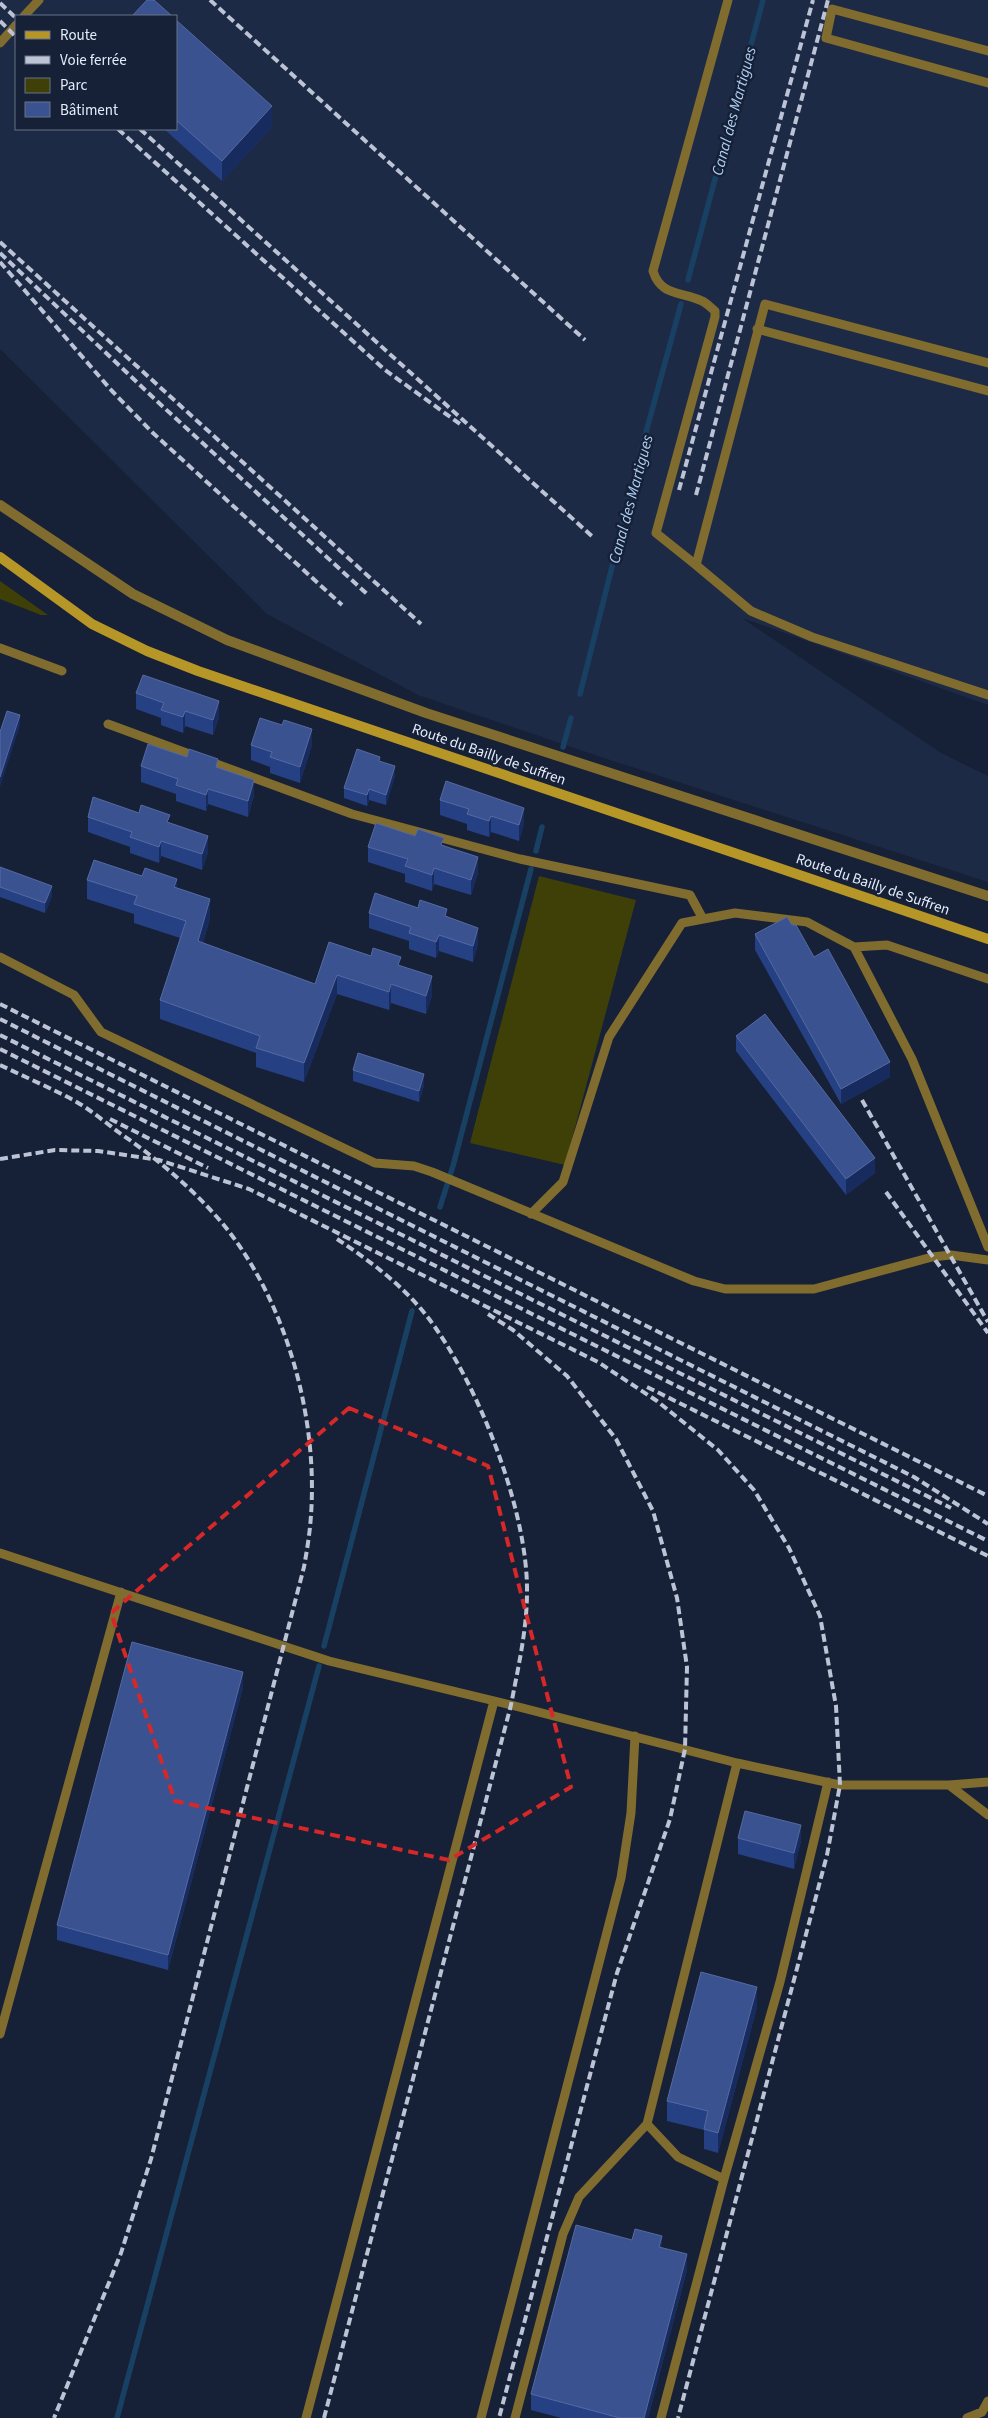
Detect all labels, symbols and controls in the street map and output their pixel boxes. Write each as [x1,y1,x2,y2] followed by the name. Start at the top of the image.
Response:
[15,15,178,130] legend
[60,25,97,46] text: Route
[706,44,762,178] water label: Canal des Martigues
[60,50,127,71] text: Voie ferrée
[60,75,87,96] text: Parc
[60,100,118,121] text: Bâtiment
[603,432,659,566] water label: Canal des Martigues
[409,718,569,791] street label: Route du Bailly de Suffren
[793,848,953,921] street label: Route du Bailly de Suffren

